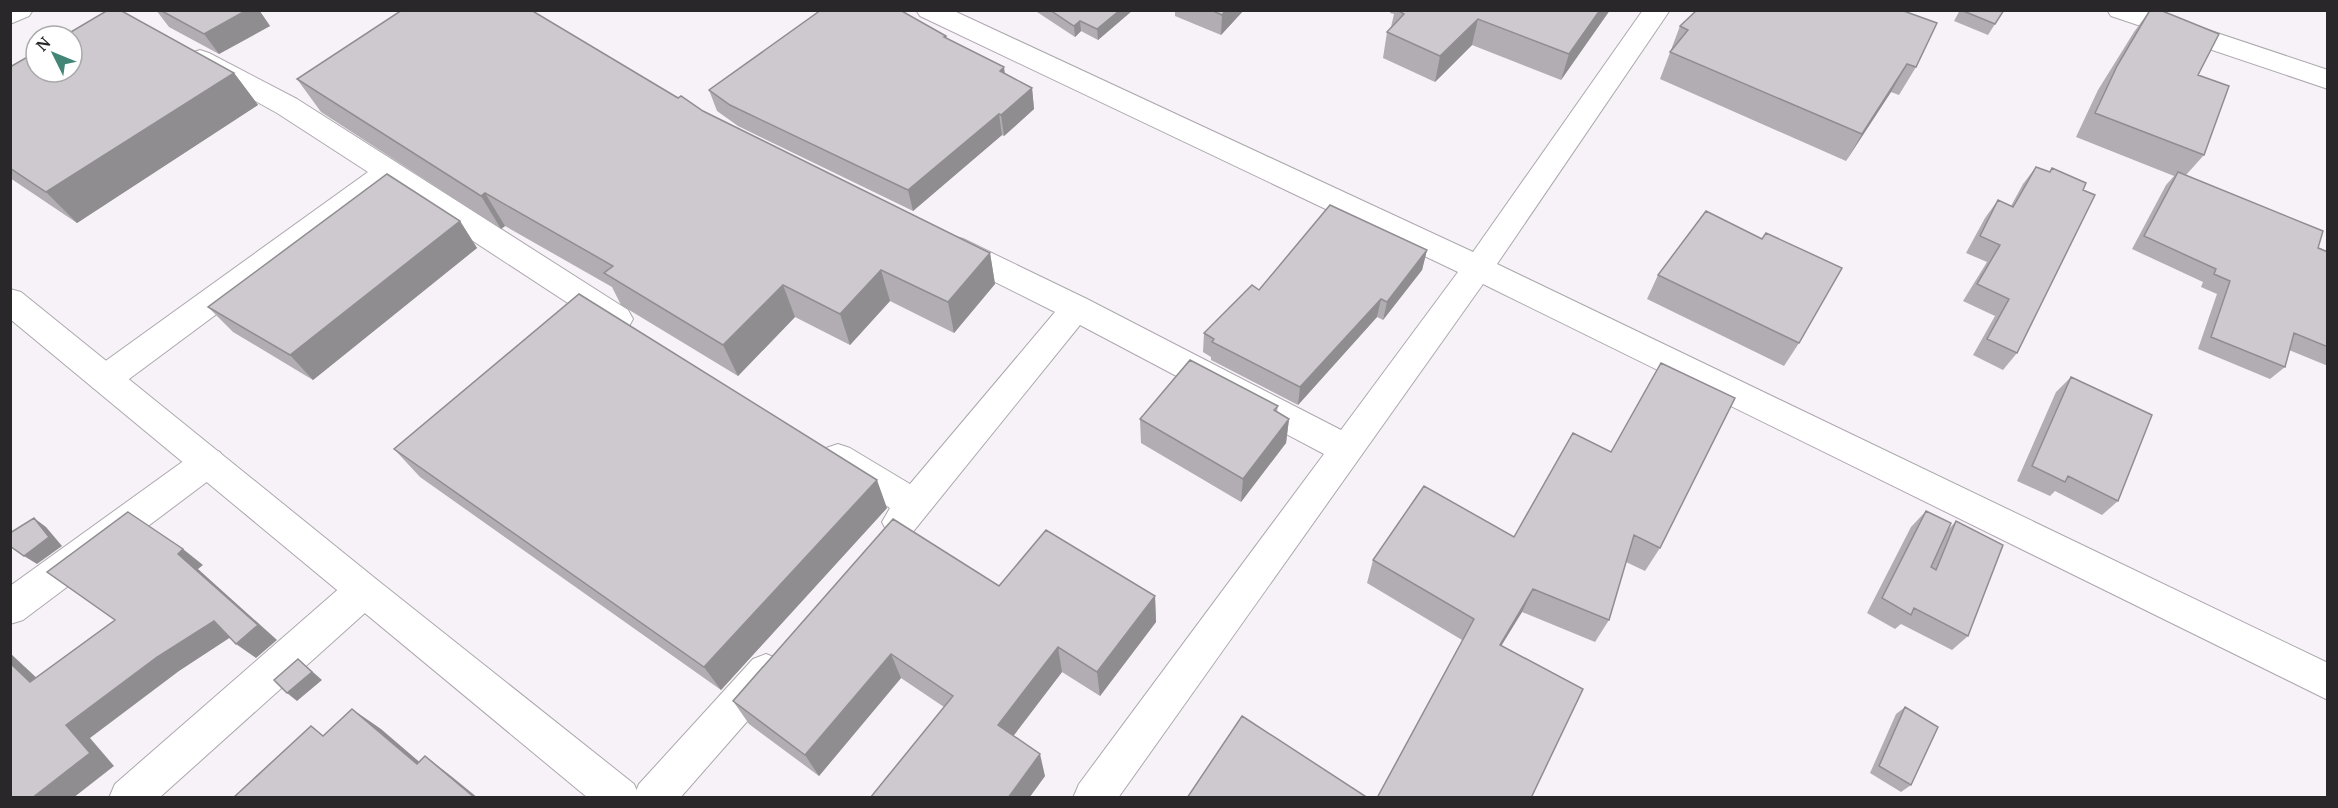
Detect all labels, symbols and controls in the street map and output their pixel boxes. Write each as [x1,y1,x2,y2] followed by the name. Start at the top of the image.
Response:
[24,24,84,84] north arrow
[31,32,55,56] text: N

